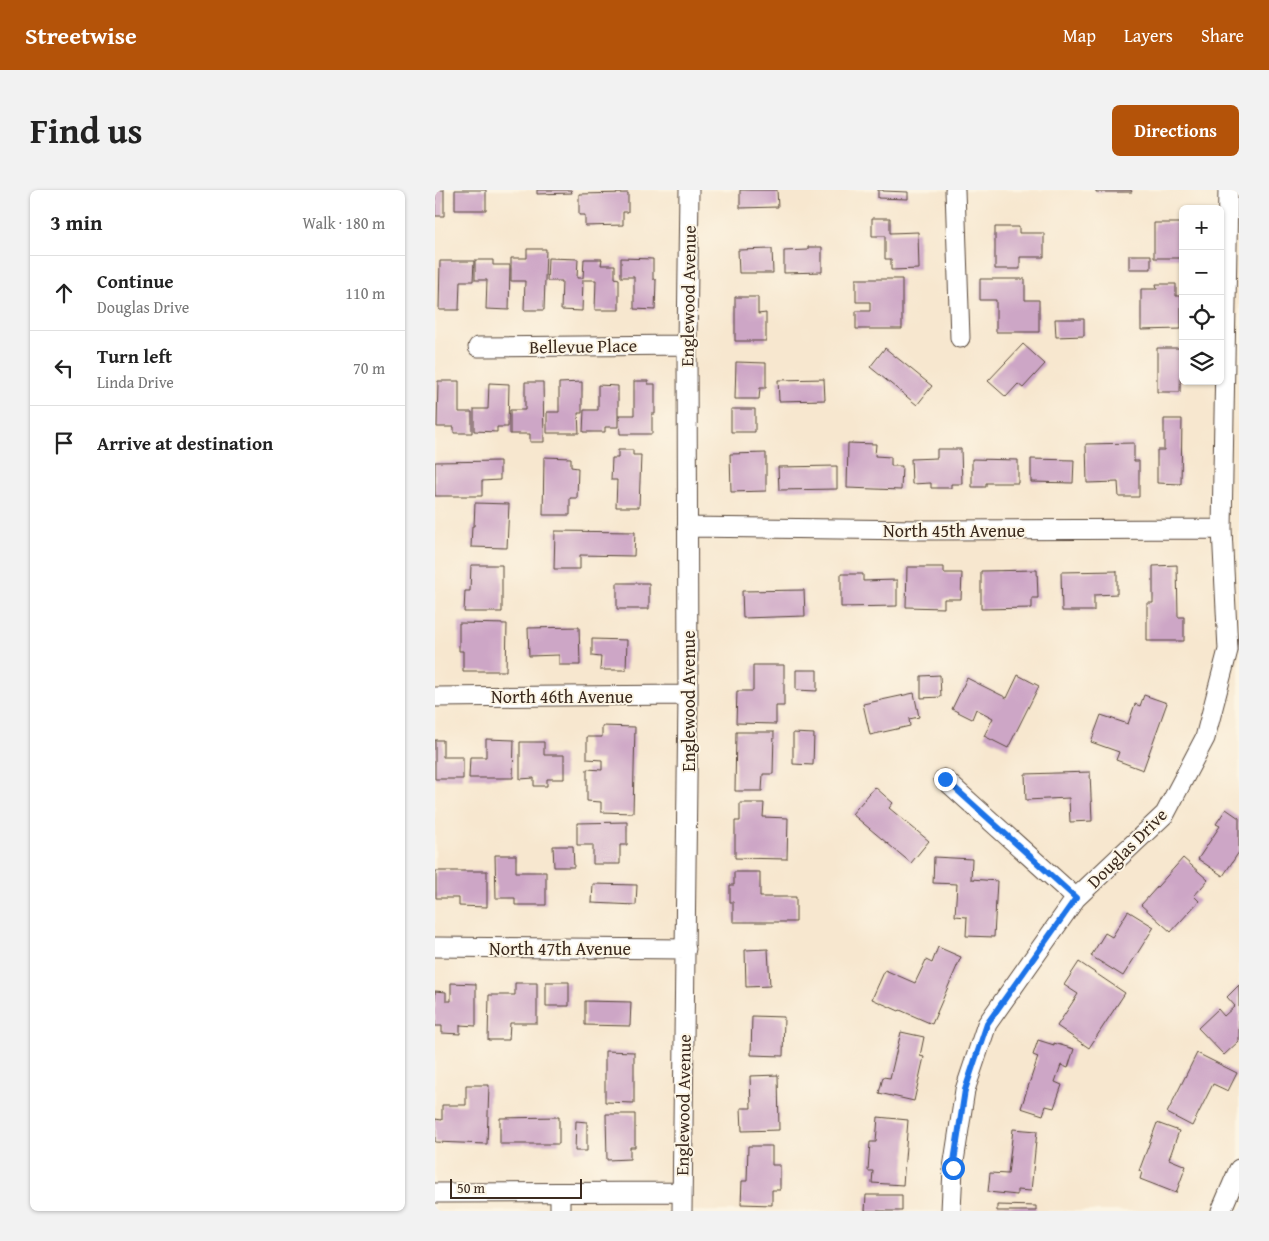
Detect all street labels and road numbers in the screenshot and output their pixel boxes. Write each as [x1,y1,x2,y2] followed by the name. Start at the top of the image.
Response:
[673,225,703,367] street label: Englewood Avenue
[529,332,637,360] street label: Bellevue Place
[883,517,1025,544] street label: North 45th Avenue
[675,630,702,772] street label: Englewood Avenue
[491,683,633,710] street label: North 46th Avenue
[1081,802,1173,894] street label: Douglas Drive
[489,935,631,962] street label: North 47th Avenue
[668,1034,698,1176] street label: Englewood Avenue

